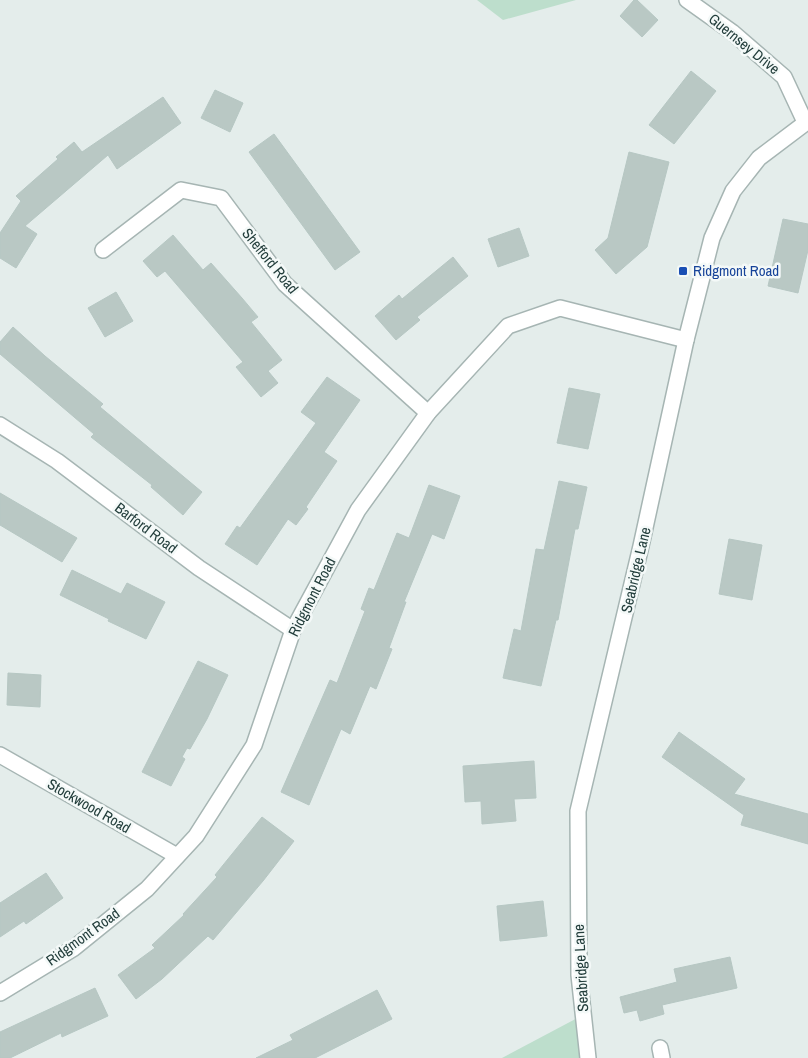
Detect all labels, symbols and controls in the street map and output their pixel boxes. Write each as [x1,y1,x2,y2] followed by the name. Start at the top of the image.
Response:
[704,8,785,79] street label: Guernsey Drive
[237,223,303,298] street label: Shefford Road
[693,260,779,281] place label: Ridgmont Road
[677,265,689,277] marker: Ridgmont Road
[111,497,182,558] street label: Barford Road
[615,525,656,615] street label: Seabridge Lane
[283,554,340,640] street label: Ridgmont Road
[44,773,135,838] street label: Stockwood Road
[42,903,124,970] street label: Ridgmont Road
[568,924,593,1012] street label: Seabridge Lane

